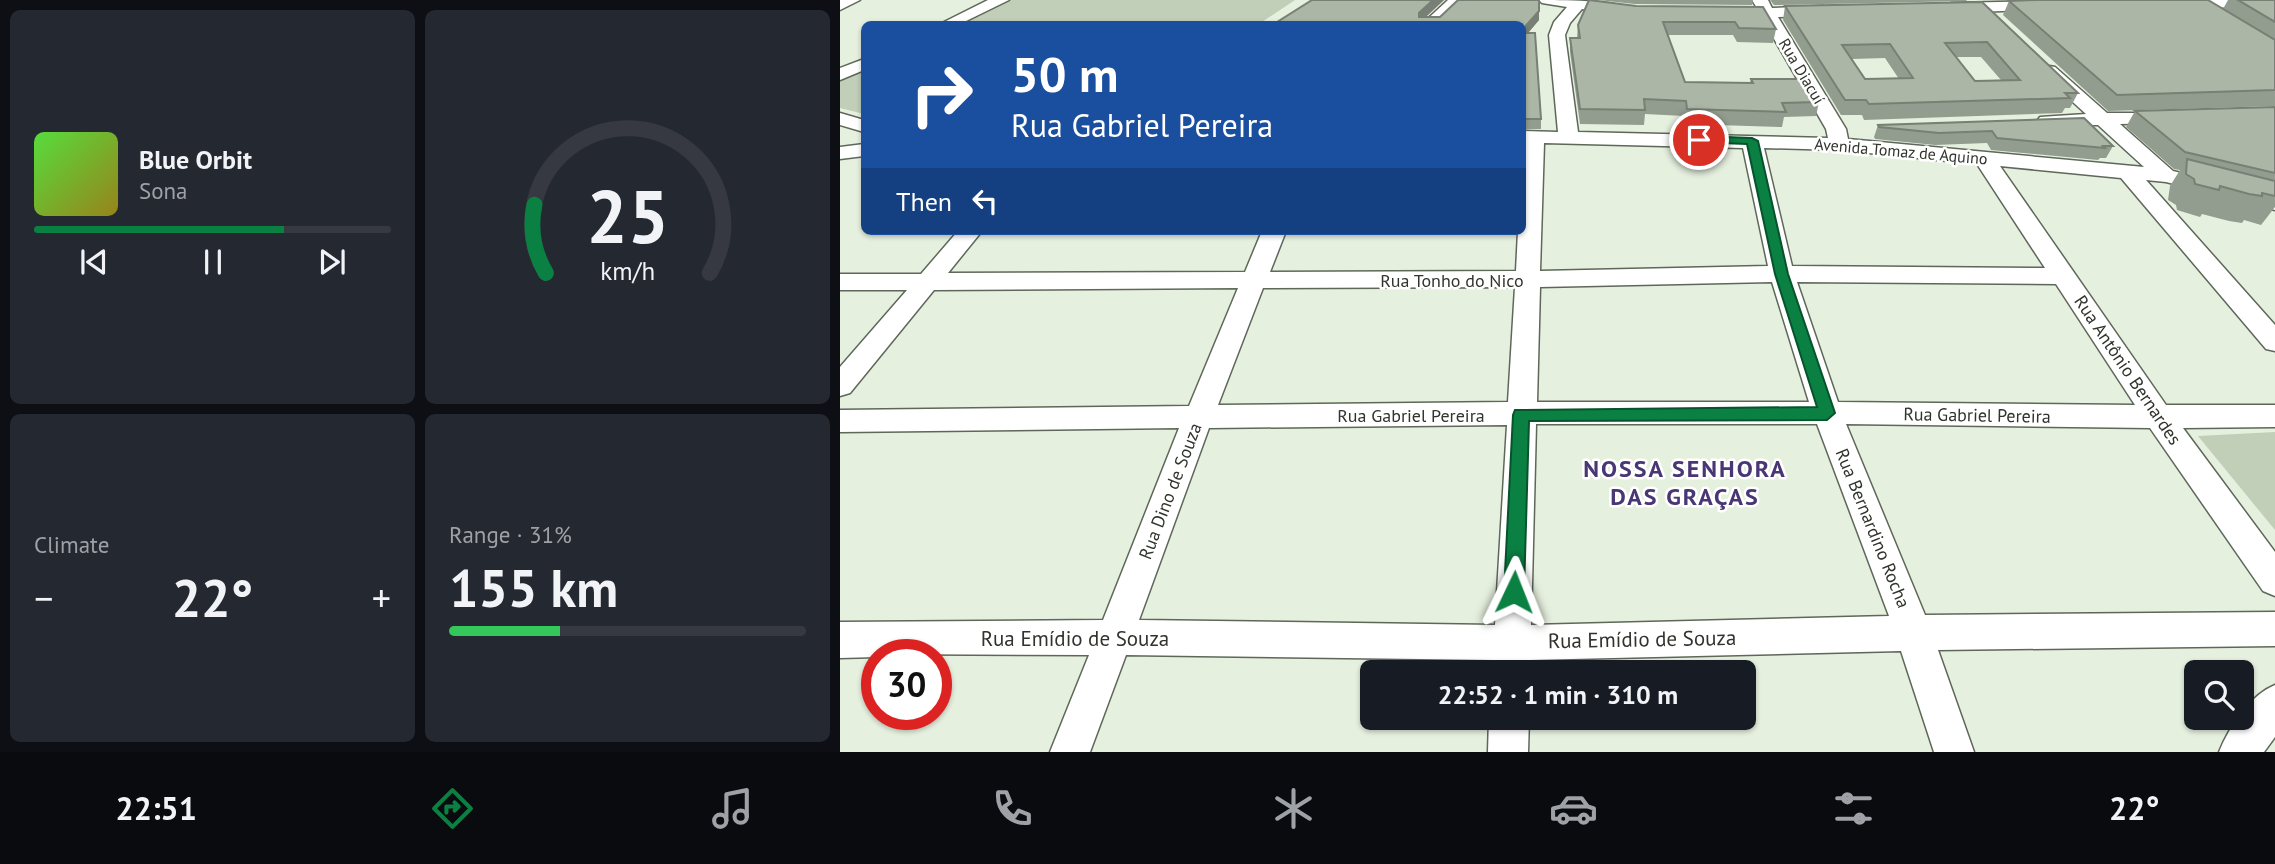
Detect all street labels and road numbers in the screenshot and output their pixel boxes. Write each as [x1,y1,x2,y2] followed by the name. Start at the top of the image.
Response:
[1775,35,1829,107] street label: Rua Diacuí
[1814,133,1988,169] street label: Avenida Tomaz de Aquino
[1380,269,1524,292] street label: Rua Tonho do Nico
[2069,291,2187,449] street label: Rua Antônio Bernardes
[1903,402,2051,428] street label: Rua Gabriel Pereira
[1337,404,1485,427] street label: Rua Gabriel Pereira
[1133,419,1207,563] street label: Rua Dino de Souza
[1831,445,1915,611] street label: Rua Bernardino Rocha
[1548,624,1736,654] street label: Rua Emídio de Souza
[981,625,1169,652] street label: Rua Emídio de Souza

